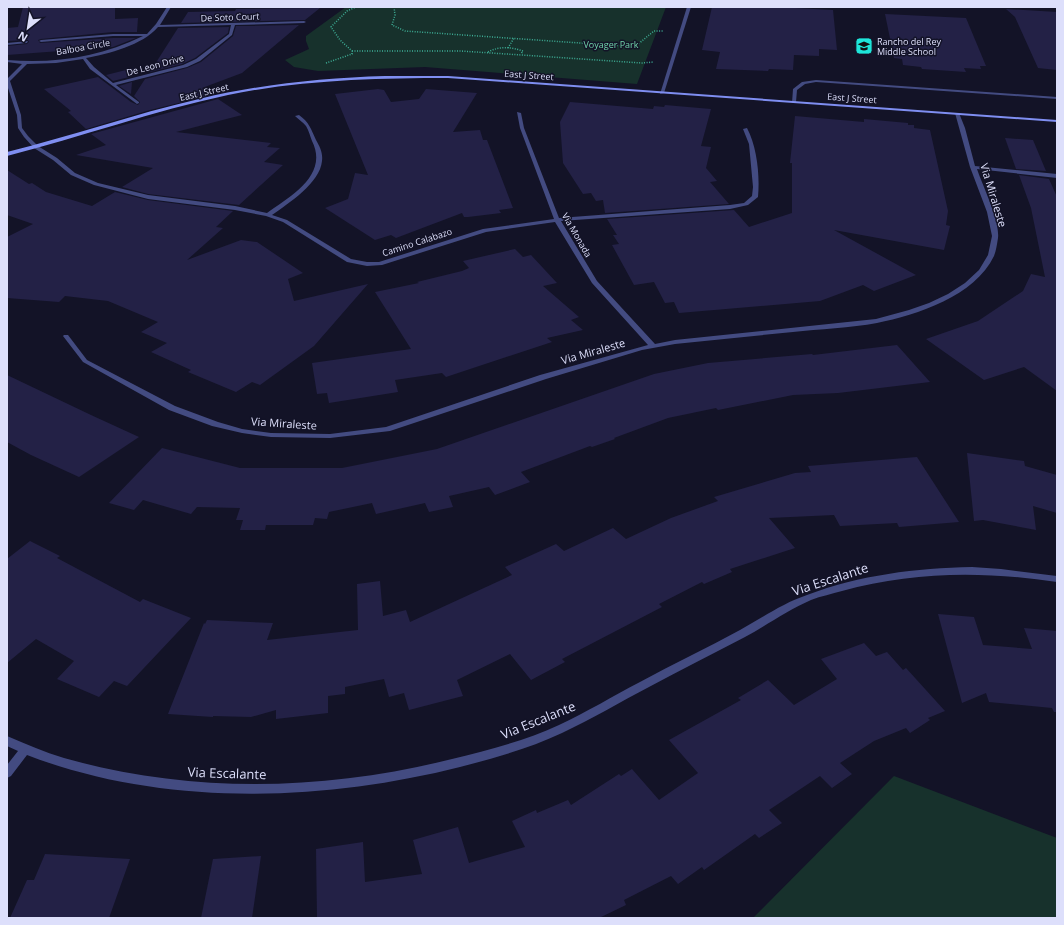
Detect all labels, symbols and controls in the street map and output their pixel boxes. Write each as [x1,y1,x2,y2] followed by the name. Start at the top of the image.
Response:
[8,8,48,48] north arrow
[200,9,260,25] street label: De Soto Court
[15,28,30,46] text: N
[877,35,941,58] place label: Rancho del Rey Middle School
[55,36,111,58] street label: Balboa Circle
[854,36,874,56] school or university icon: Rancho del Rey Middle School
[583,38,639,51] park label: Voyager Park
[125,51,185,79] street label: De Leon Drive
[504,67,554,83] street label: East J Street
[178,80,230,104] street label: East J Street
[827,90,877,106] street label: East J Street
[977,161,1011,229] street label: Via Miraleste
[559,210,595,260] street label: Via Monada
[380,225,454,259] street label: Camino Calabazo
[559,335,627,367] street label: Via Miraleste
[251,413,317,433] street label: Via Miraleste
[790,558,870,600] street label: Via Escalante
[498,697,578,743] street label: Via Escalante
[187,763,267,783] street label: Via Escalante

